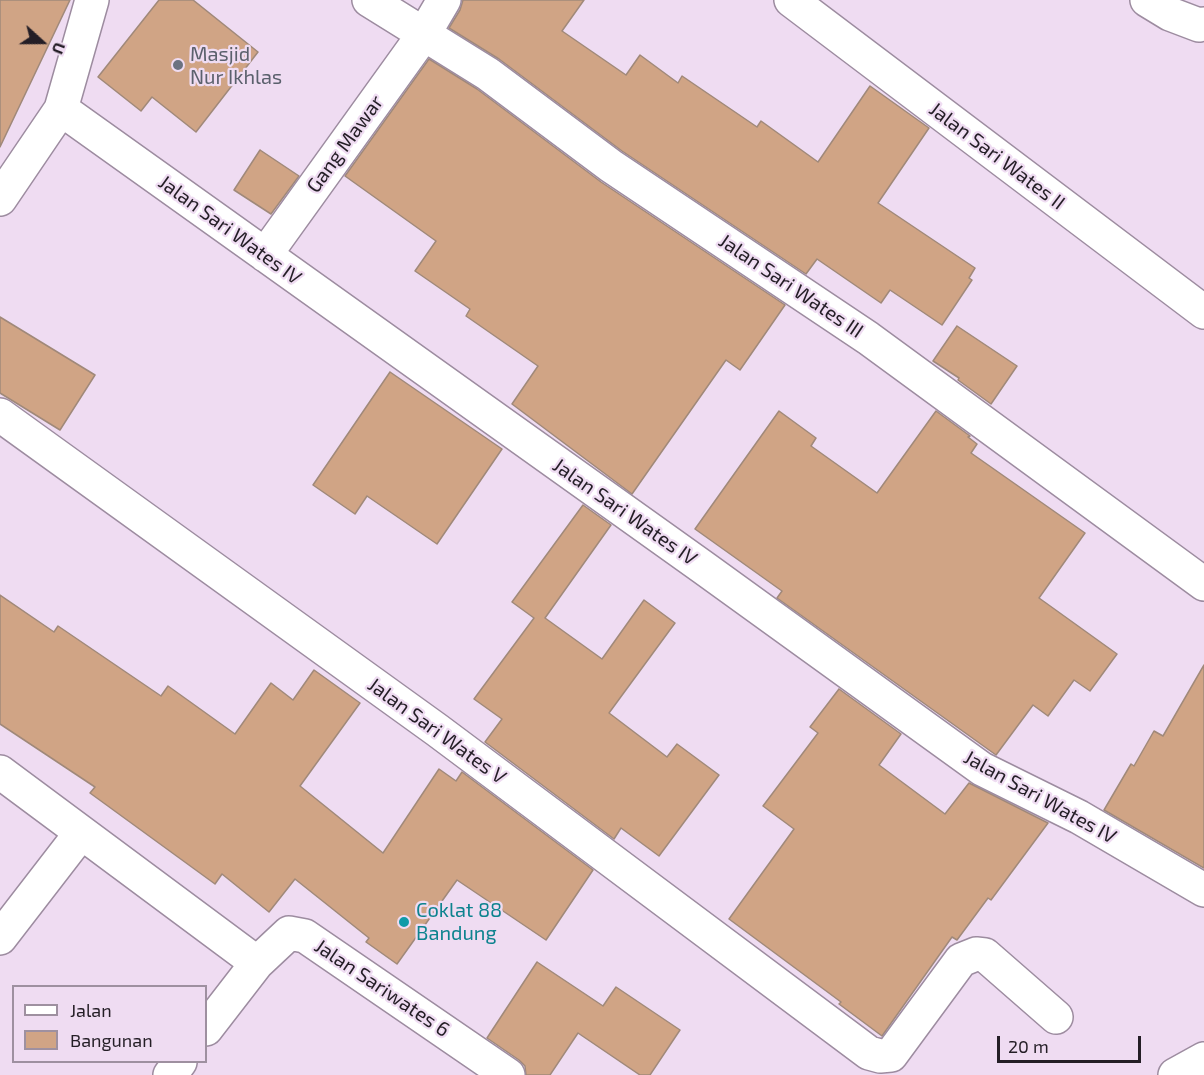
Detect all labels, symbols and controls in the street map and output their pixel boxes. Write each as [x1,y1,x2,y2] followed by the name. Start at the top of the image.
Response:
[12,12,72,72] north arrow
[48,40,70,57] text: U
[190,42,282,89] place label: Masjid Nur Ikhlas
[171,58,185,72] marker: Masjid Nur Ikhlas
[302,91,388,197] street label: Gang Mawar
[924,97,1070,215] street label: Jalan Sari Wates II
[154,170,306,290] street label: Jalan Sari Wates IV
[714,229,868,343] street label: Jalan Sari Wates III
[548,453,702,571] street label: Jalan Sari Wates IV
[363,673,511,789] street label: Jalan Sari Wates V
[960,745,1120,849] street label: Jalan Sari Wates IV
[416,898,502,945] place label: Coklat 88 Bandung
[397,915,411,929] marker: Coklat 88 Bandung
[310,934,454,1042] street label: Jalan Sariwates 6
[12,985,207,1063] legend
[70,999,112,1021] text: Jalan
[1000,1024,1144,1062] scale bar
[70,1029,153,1051] text: Bangunan
[1008,1035,1049,1057] text: 20 m

